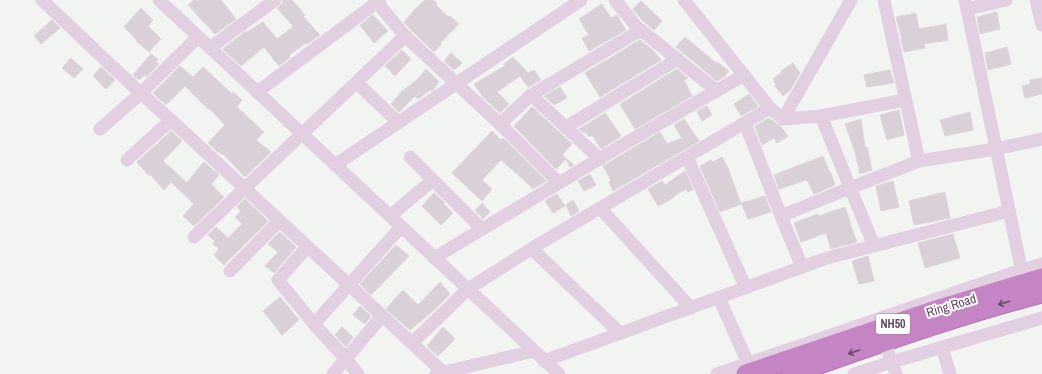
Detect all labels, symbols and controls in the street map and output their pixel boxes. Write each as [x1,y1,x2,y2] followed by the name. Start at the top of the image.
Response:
[924,290,978,321] street label: Ring Road
[998,300,1011,307] one-way arrow
[876,314,910,334] road number: NH50
[848,349,861,356] one-way arrow

